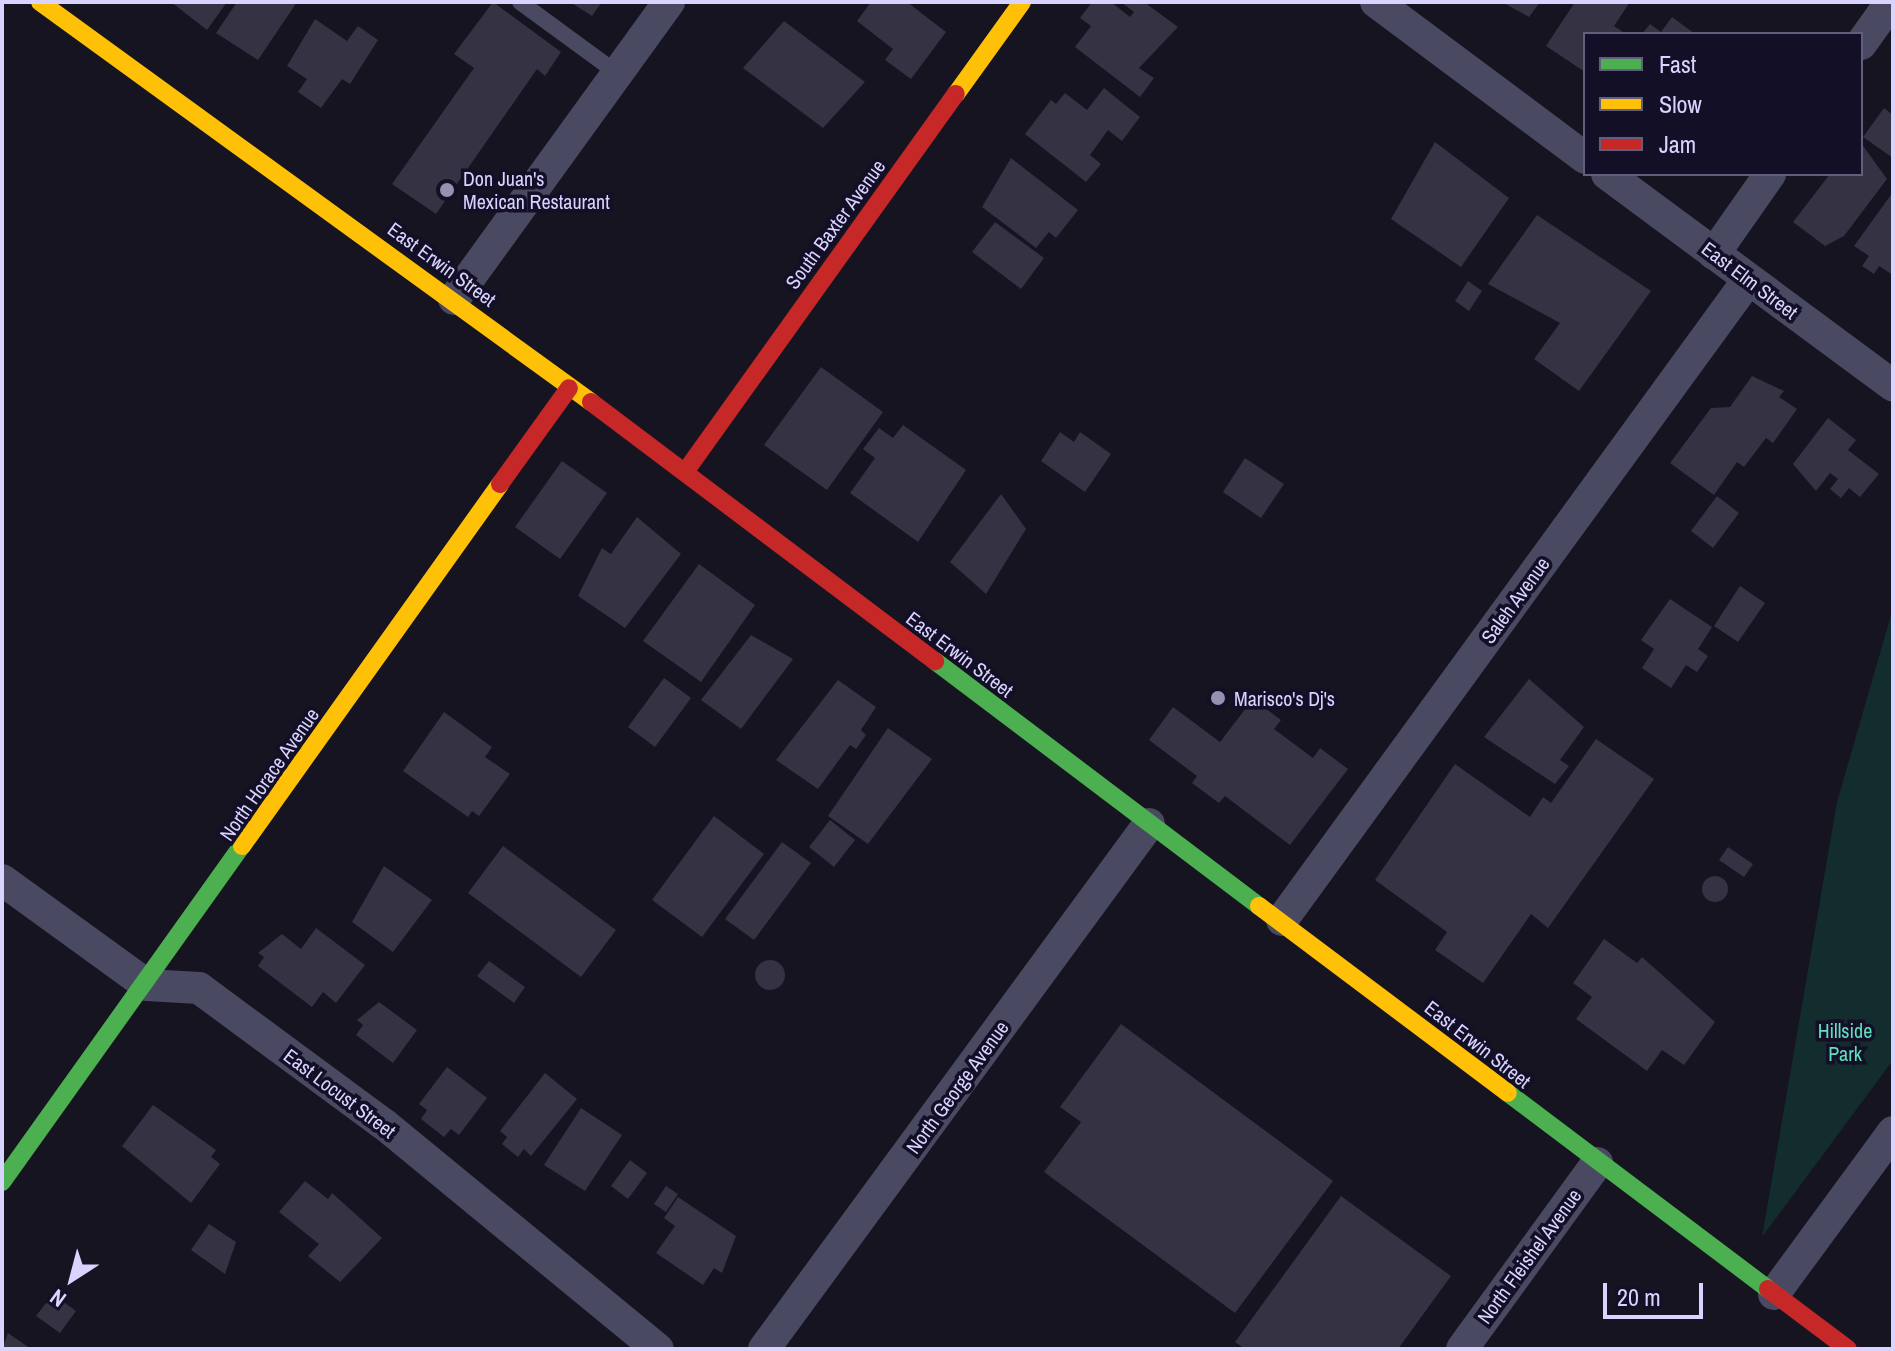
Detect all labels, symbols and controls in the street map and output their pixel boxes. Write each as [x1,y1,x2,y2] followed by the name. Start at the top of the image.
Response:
[1583,32,1863,176] legend
[1659,48,1696,80] text: Fast
[1659,88,1702,120] text: Slow
[1659,128,1696,160] text: Jam
[780,154,890,294] street label: South Baxter Avenue
[463,166,610,213] place label: Don Juan's Mexican Restaurant
[438,181,456,199] marker: Don Juan's Mexican Restaurant
[383,217,501,311] street label: East Erwin Street
[1697,236,1803,324] street label: East Elm Street
[1475,552,1555,648] street label: Saleh Avenue
[902,606,1018,702] street label: East Erwin Street
[1234,686,1335,710] place label: Marisco's Dj's
[1209,689,1227,707] marker: Marisco's Dj's
[214,703,324,845] street label: North Horace Avenue
[1420,995,1536,1093] street label: East Erwin Street
[900,1016,1014,1158] street label: North George Avenue
[1818,1019,1872,1066] park label: Hillside Park
[279,1043,401,1143] street label: East Locust Street
[1472,1183,1586,1329] street label: North Fleishel Avenue
[32,1239,112,1319] north arrow
[1607,1267,1707,1317] scale bar
[1617,1281,1661,1313] text: 20 m
[44,1282,72,1314] text: N

